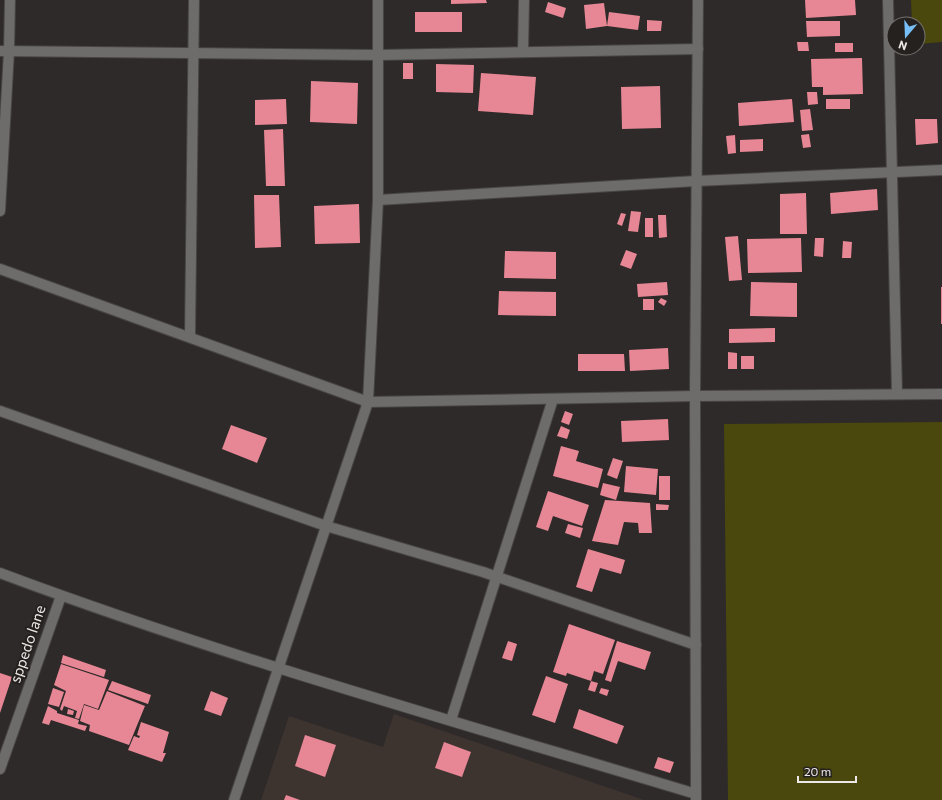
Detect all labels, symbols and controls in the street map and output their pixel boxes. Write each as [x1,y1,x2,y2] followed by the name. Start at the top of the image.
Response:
[886,16,926,56] north arrow
[897,38,909,53] text: N
[5,602,49,685] street label: sppedo lane
[798,758,856,784] scale bar
[804,764,831,778] text: 20 m

